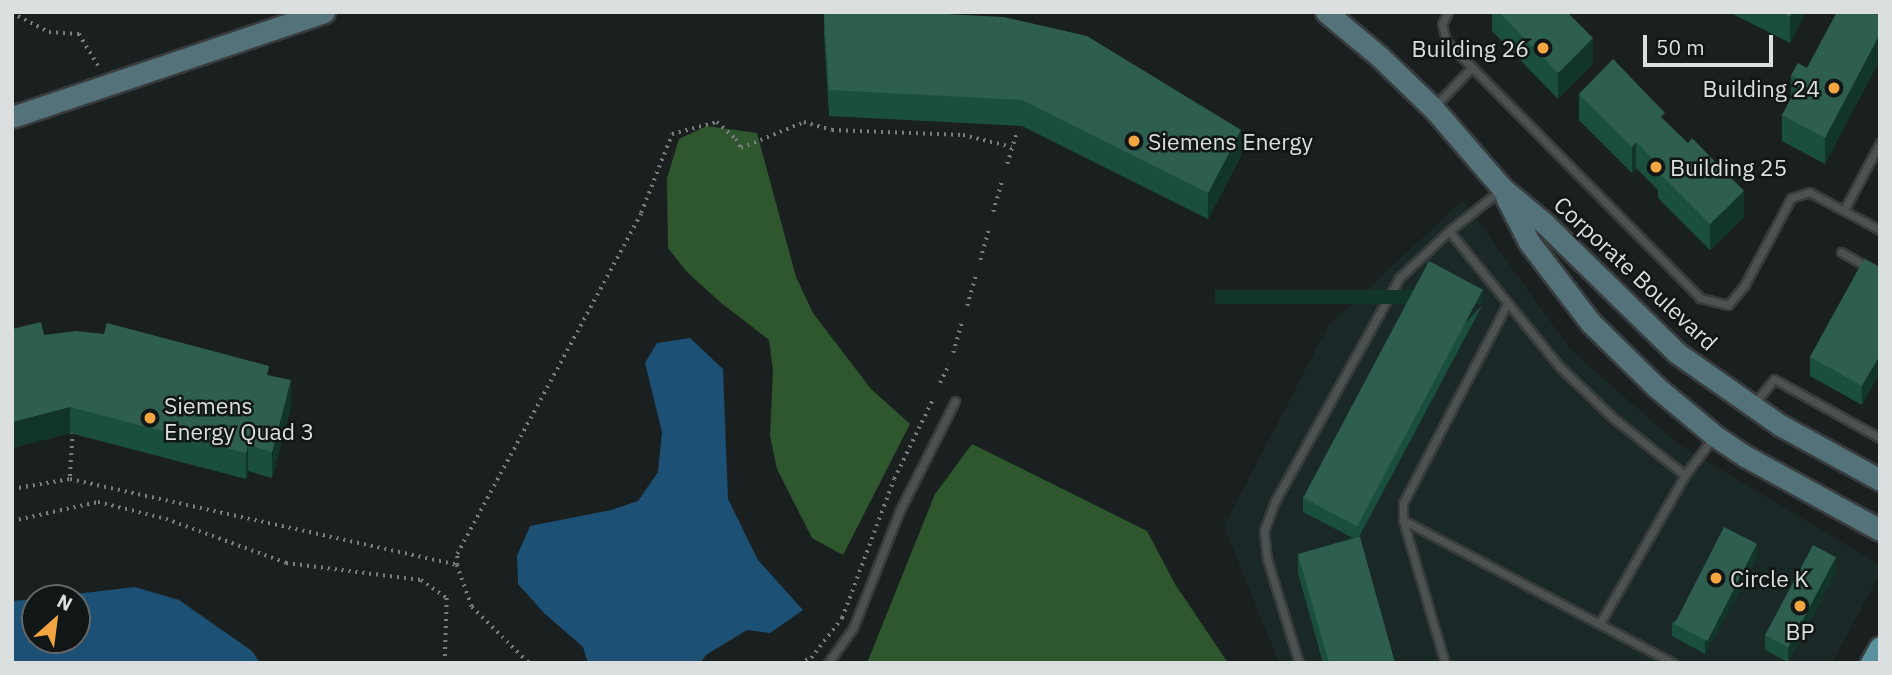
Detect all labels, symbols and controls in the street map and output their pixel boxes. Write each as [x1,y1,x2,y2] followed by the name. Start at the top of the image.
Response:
[1647,21,1776,65] scale bar
[1656,33,1705,61] text: 50 m
[1412,34,1529,62] place label: Building 26
[1535,40,1551,56] marker: Building 26
[1703,74,1820,102] place label: Building 24
[1826,80,1842,96] marker: Building 24
[1148,127,1313,155] place label: Siemens Energy
[1126,133,1142,149] marker: Siemens Energy
[1670,153,1787,181] place label: Building 25
[1648,159,1664,175] marker: Building 25
[1549,190,1723,356] street label: Corporate Boulevard
[164,391,314,445] place label: Siemens Energy Quad 3
[142,410,158,426] marker: Siemens Energy Quad 3
[1730,564,1809,592] place label: Circle K
[1708,570,1724,586] marker: Circle K
[21,584,91,654] north arrow
[53,588,77,616] text: N
[1792,598,1808,614] marker: BP
[1786,617,1814,645] place label: BP

